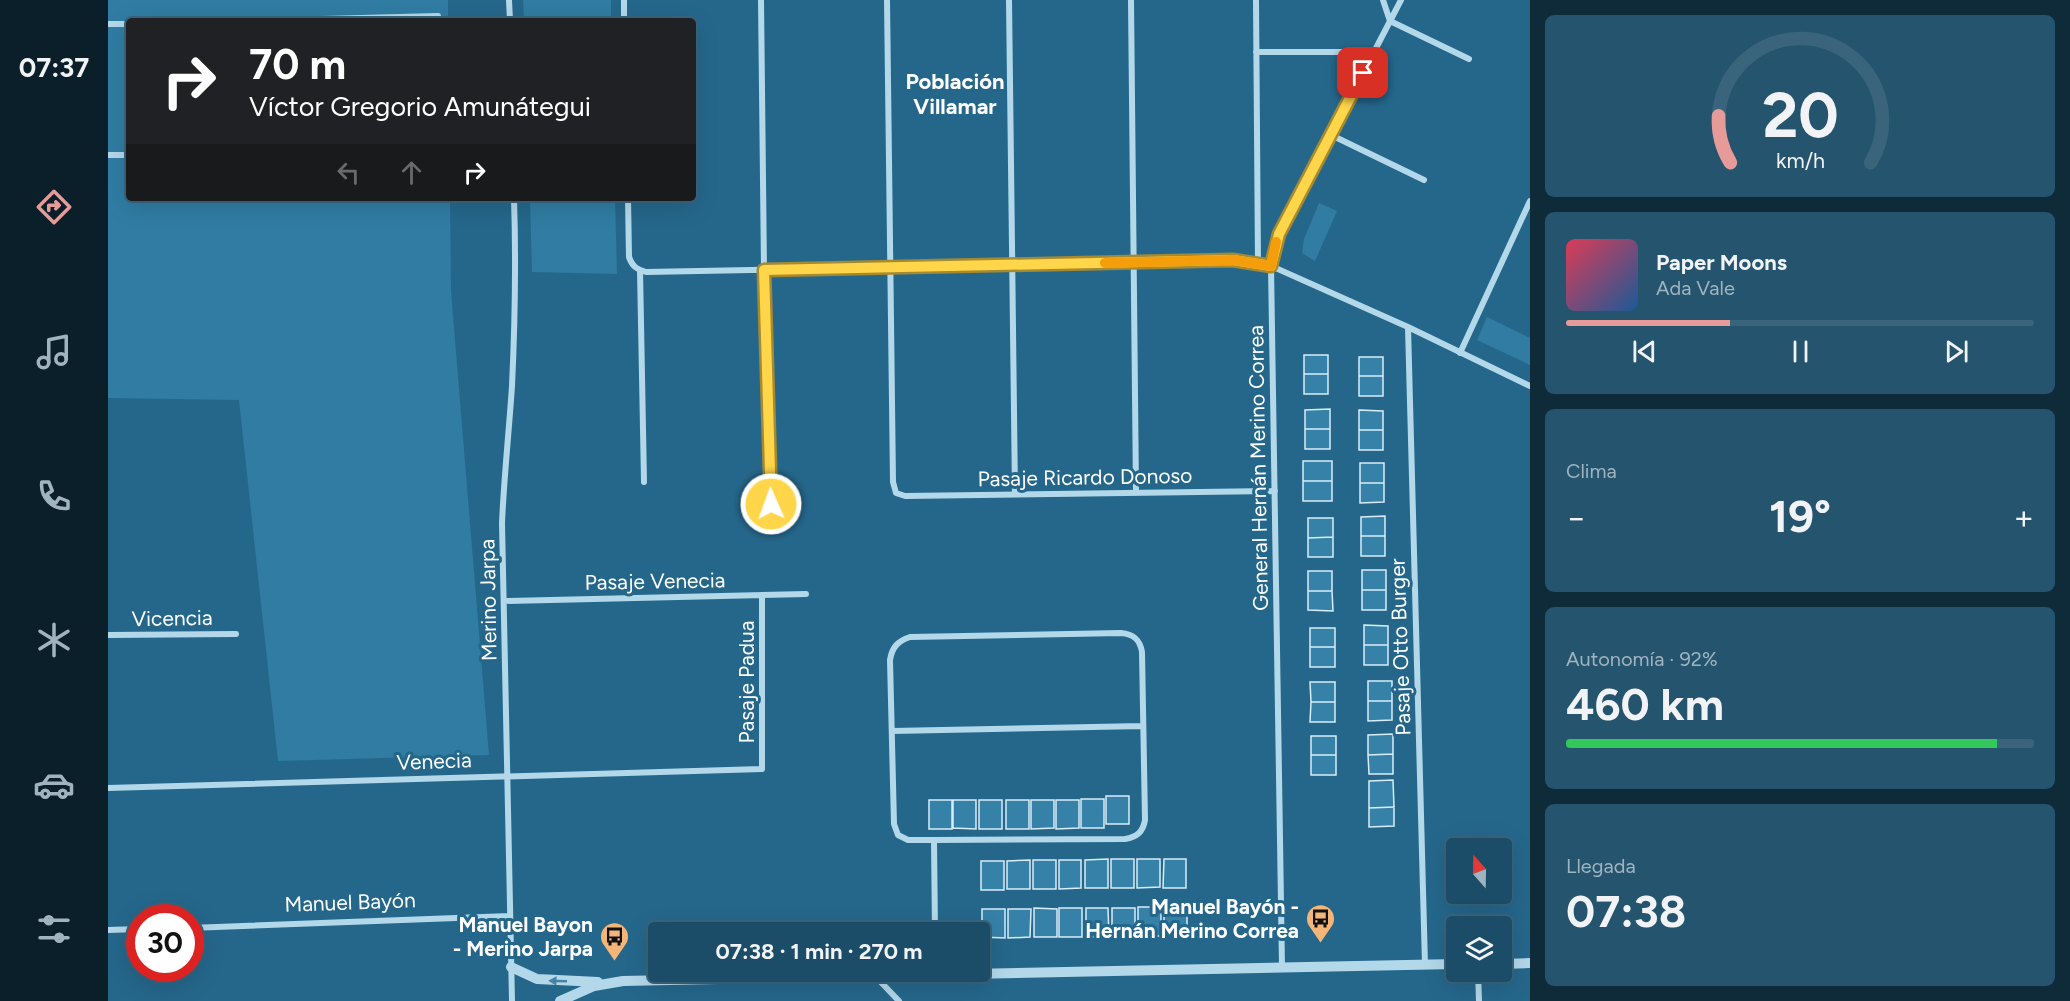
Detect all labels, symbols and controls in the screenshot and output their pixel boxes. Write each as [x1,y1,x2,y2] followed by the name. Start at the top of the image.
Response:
[249,39,346,90] text: 70 m
[150,42,228,120] icon: right
[1337,47,1388,98] pin
[19,51,89,84] text: 07:37
[1346,56,1379,89] icon: arrive
[905,68,1005,120] district label: Población Villamar
[1762,78,1838,153] text: 20
[249,90,591,123] text: Víctor Gregorio Amunátegui
[1776,148,1824,173] text: km/h
[332,156,365,189] icon: left
[395,156,428,189] icon: ahead
[458,156,491,189] icon: right
[33,186,75,228] icon: directions
[1656,249,1787,276] text: Paper Moons
[1656,276,1735,300] text: Ada Vale
[1243,325,1273,611] street label: General Hernán Merino Correa
[33,331,75,373] icon: music
[1628,335,1661,368] icon: previous
[1784,335,1817,368] icon: pause
[1940,335,1973,368] icon: next
[1566,459,1617,483] text: Clima
[977,463,1193,491] street label: Pasaje Ricardo Donoso
[739,472,803,536] position arrow
[33,475,75,517] icon: phone
[1769,489,1831,543] text: 19°
[1566,498,1587,537] text: −
[2013,498,2034,537] text: +
[474,539,502,661] street label: Merino Jarpa
[1384,558,1416,736] street label: Pasaje Otto Burger
[584,567,726,595] street label: Pasaje Venecia
[131,605,213,631] street label: Vicencia
[33,619,75,661] icon: climate
[734,621,759,743] street label: Pasaje Padua
[1566,647,1718,671] text: Autonomía · 92%
[1566,677,1724,731] text: 460 km
[396,747,472,775] street label: Venecia
[33,764,75,806] icon: car
[1446,838,1512,904] north arrow
[1446,838,1512,982] map controls
[1566,854,1636,878] text: Llegada
[1566,884,1686,938] text: 07:38
[284,887,416,917] street label: Manuel Bayón
[1085,894,1299,943] place label: Manuel Bayón - Hernán Merino Correa
[1304,902,1336,944] bus stop icon: Manuel Bayón - Hernán Merino Correa
[126,904,204,982] speed limit sign: 30
[33,908,75,950] icon: filters
[453,912,593,961] place label: Manuel Bayon - Merino Jarpa
[1446,916,1512,982] button: layers
[598,920,630,962] bus stop icon: Manuel Bayon - Merino Jarpa
[716,938,922,965] text: 07:38 · 1 min · 270 m
[548,976,567,986] one-way arrow

